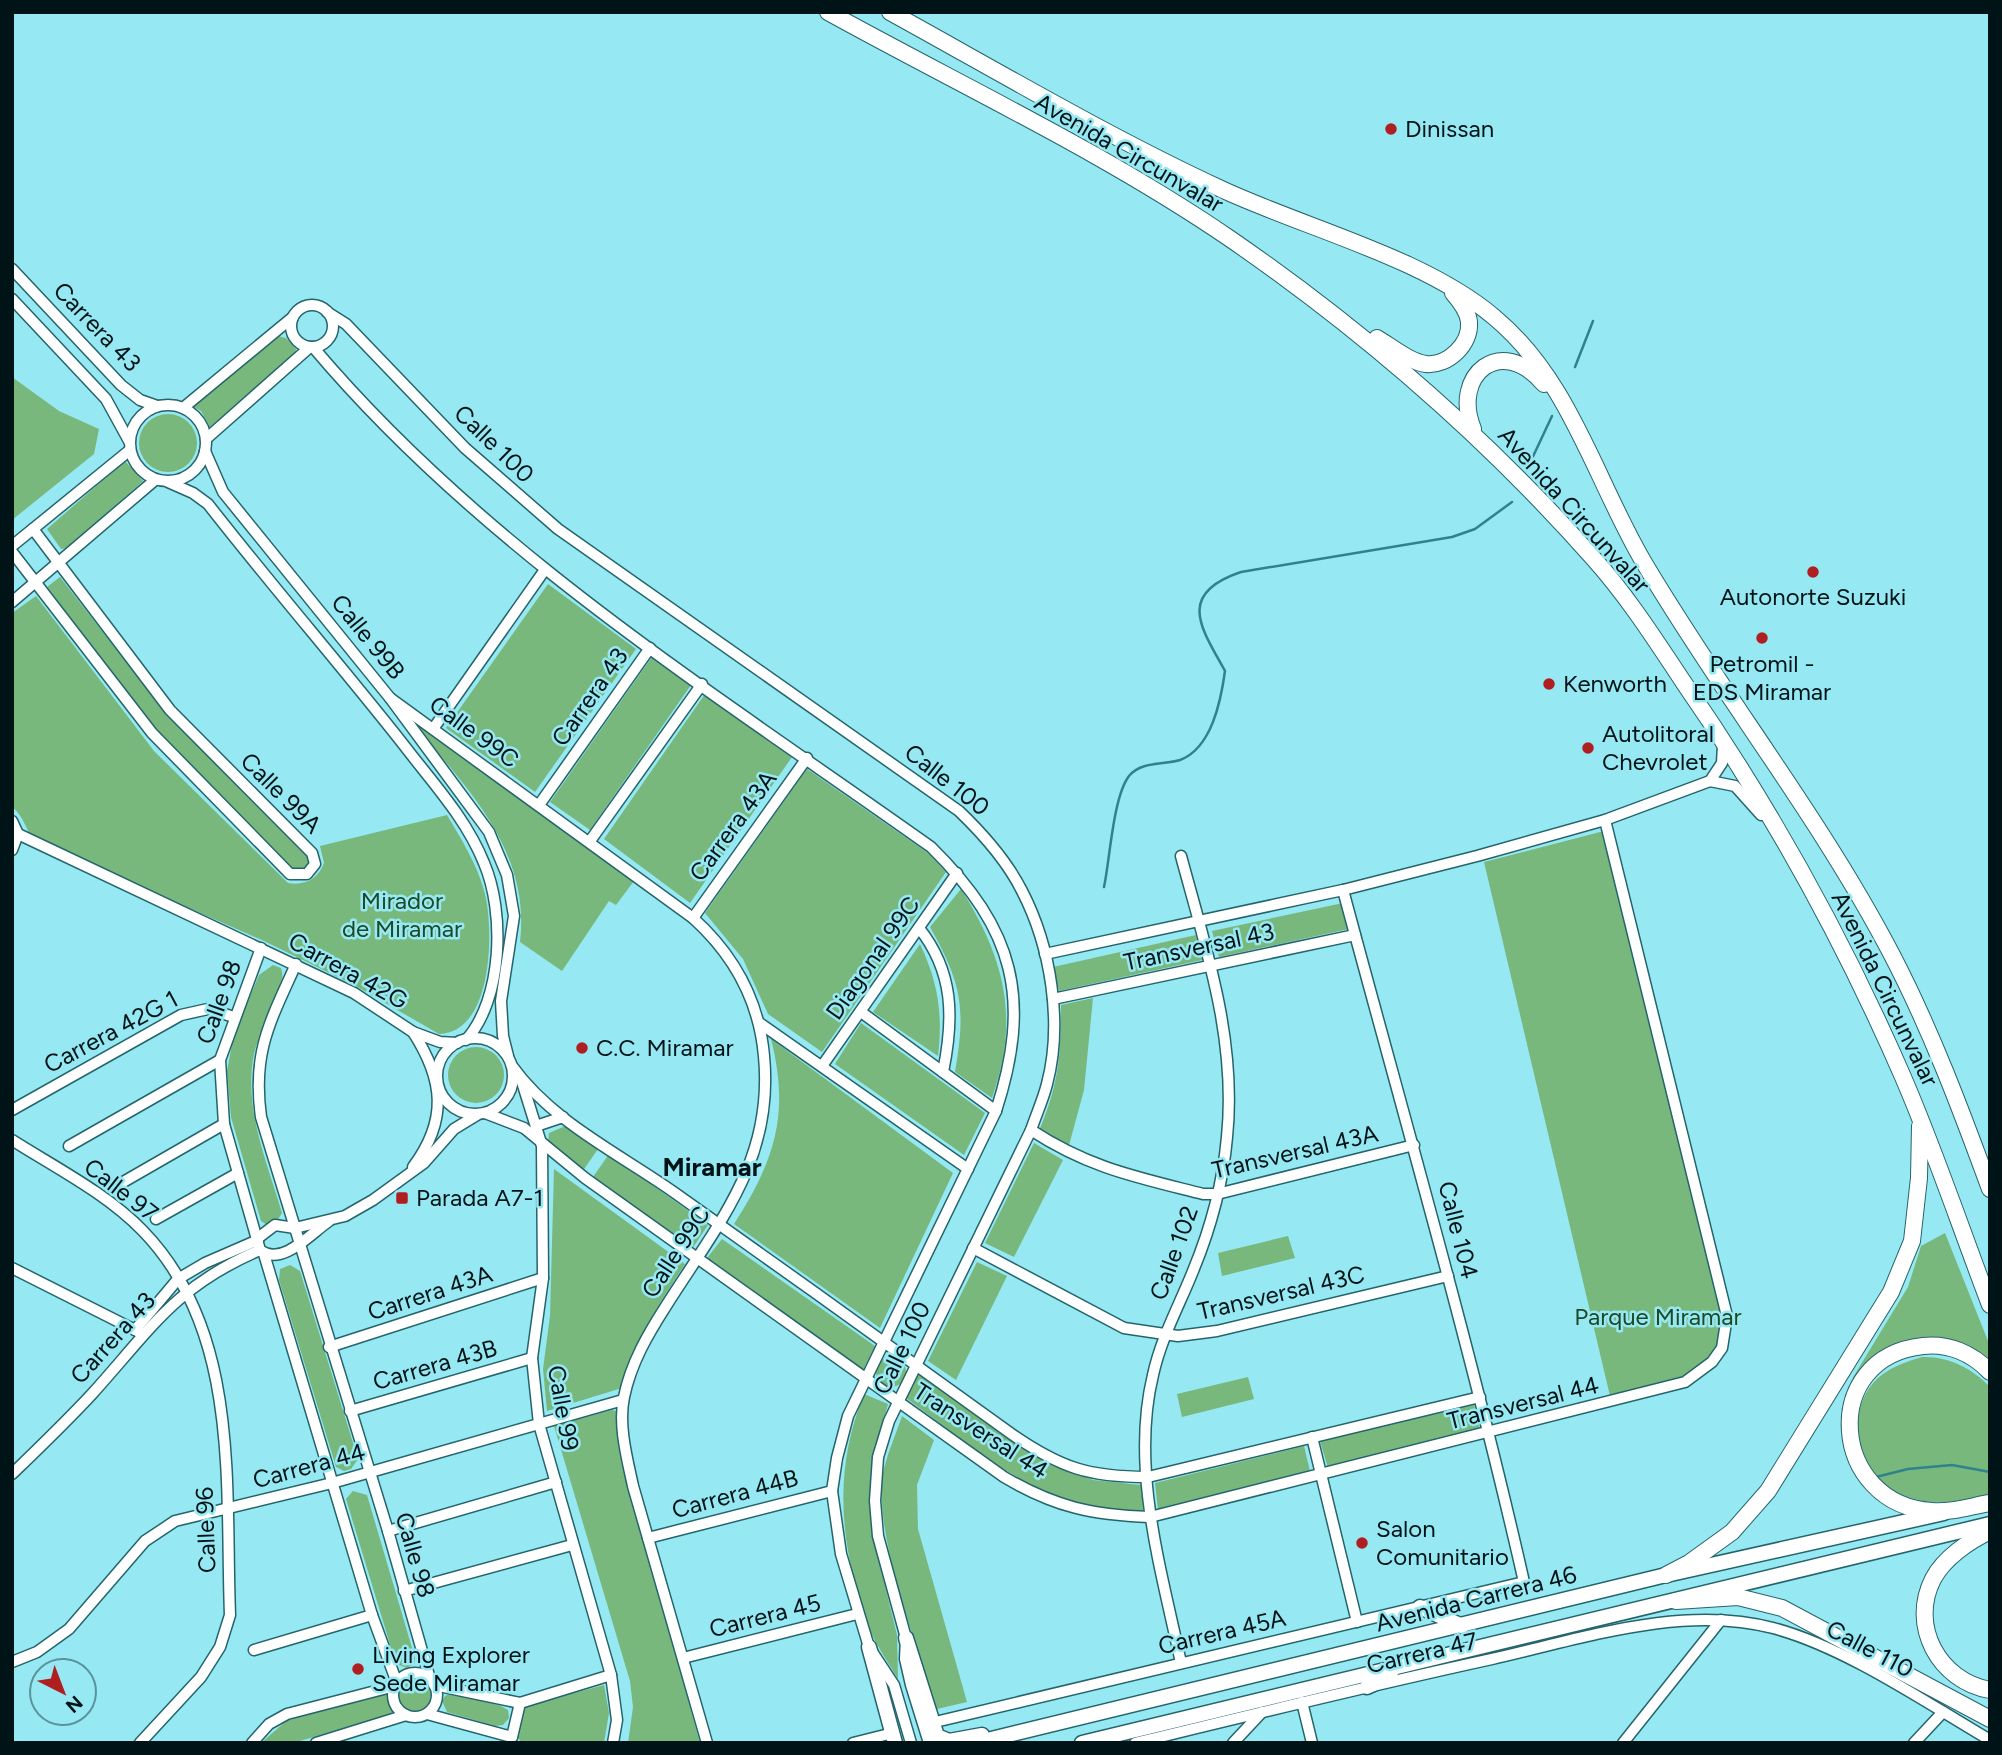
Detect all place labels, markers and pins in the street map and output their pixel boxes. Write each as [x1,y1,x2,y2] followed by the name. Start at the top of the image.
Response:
[1405,114,1494,143] place label: Dinissan
[1383,121,1399,137] marker: Dinissan
[1805,564,1821,580] marker: Autonorte Suzuki
[1720,582,1906,611] place label: Autonorte Suzuki
[1754,630,1770,646] marker: Petromil - EDS Miramar
[1693,649,1831,706] place label: Petromil - EDS Miramar
[1563,669,1667,698] place label: Kenworth
[1541,676,1557,692] marker: Kenworth
[1602,719,1714,776] place label: Autolitoral Chevrolet
[1580,740,1596,756] marker: Autolitoral Chevrolet
[596,1033,734,1062] place label: C.C. Miramar
[574,1040,590,1056] marker: C.C. Miramar
[416,1183,544,1212] place label: Parada A7-1
[394,1190,410,1206] marker: Parada A7-1
[1376,1514,1509,1571] place label: Salon Comunitario
[1354,1535,1370,1551] marker: Salon Comunitario
[372,1640,530,1697] place label: Living Explorer Sede Miramar
[350,1661,366,1677] marker: Living Explorer Sede Miramar

